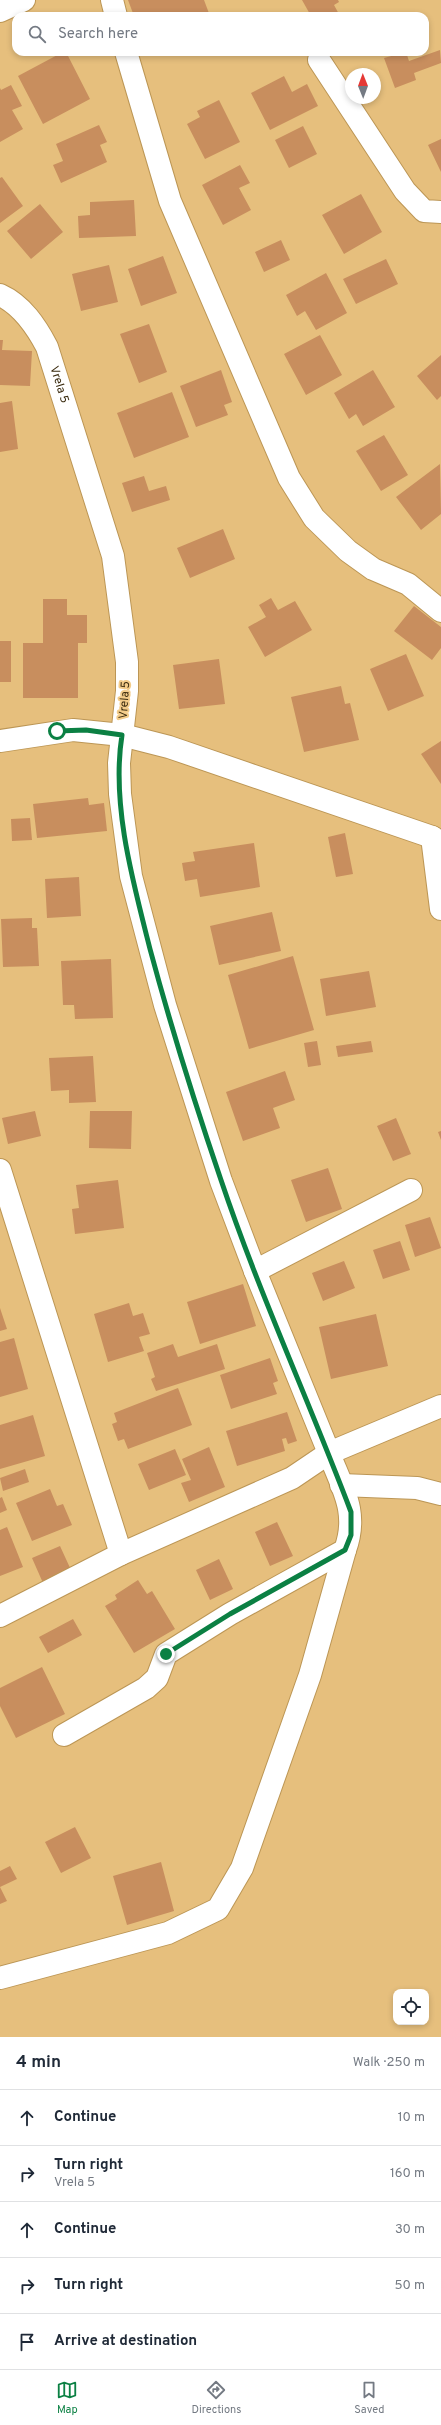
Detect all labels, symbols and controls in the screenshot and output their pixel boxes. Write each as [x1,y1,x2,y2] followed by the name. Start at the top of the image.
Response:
[12,12,429,56] search box
[26,23,48,45] icon: search
[58,25,138,44] text: Search here
[345,68,381,104] north arrow
[46,364,72,405] street label: Vrela 5
[116,681,134,719] street label: Vrela 5
[48,722,66,740] route start
[157,1645,175,1663] route end
[393,1989,429,2025] map controls
[393,1989,429,2025] button: locate
[16,2052,61,2074] text: 4 min
[353,2055,425,2071] text: Walk · 250 m
[16,2107,38,2129] icon: ahead
[54,2108,116,2127] text: Continue
[398,2110,425,2126] text: 10 m
[54,2156,123,2175] text: Turn right
[16,2163,38,2185] icon: right
[390,2166,425,2182] text: 160 m
[54,2175,95,2191] text: Vrela 5
[16,2219,38,2241] icon: ahead
[54,2220,116,2239] text: Continue
[395,2222,425,2238] text: 30 m
[16,2275,38,2297] icon: right
[54,2276,123,2295] text: Turn right
[395,2278,425,2294] text: 50 m
[16,2331,38,2353] icon: arrive
[54,2332,197,2351] text: Arrive at destination
[56,2379,78,2417] tab: Map
[191,2379,241,2417] tab: Directions
[354,2379,385,2417] tab: Saved

